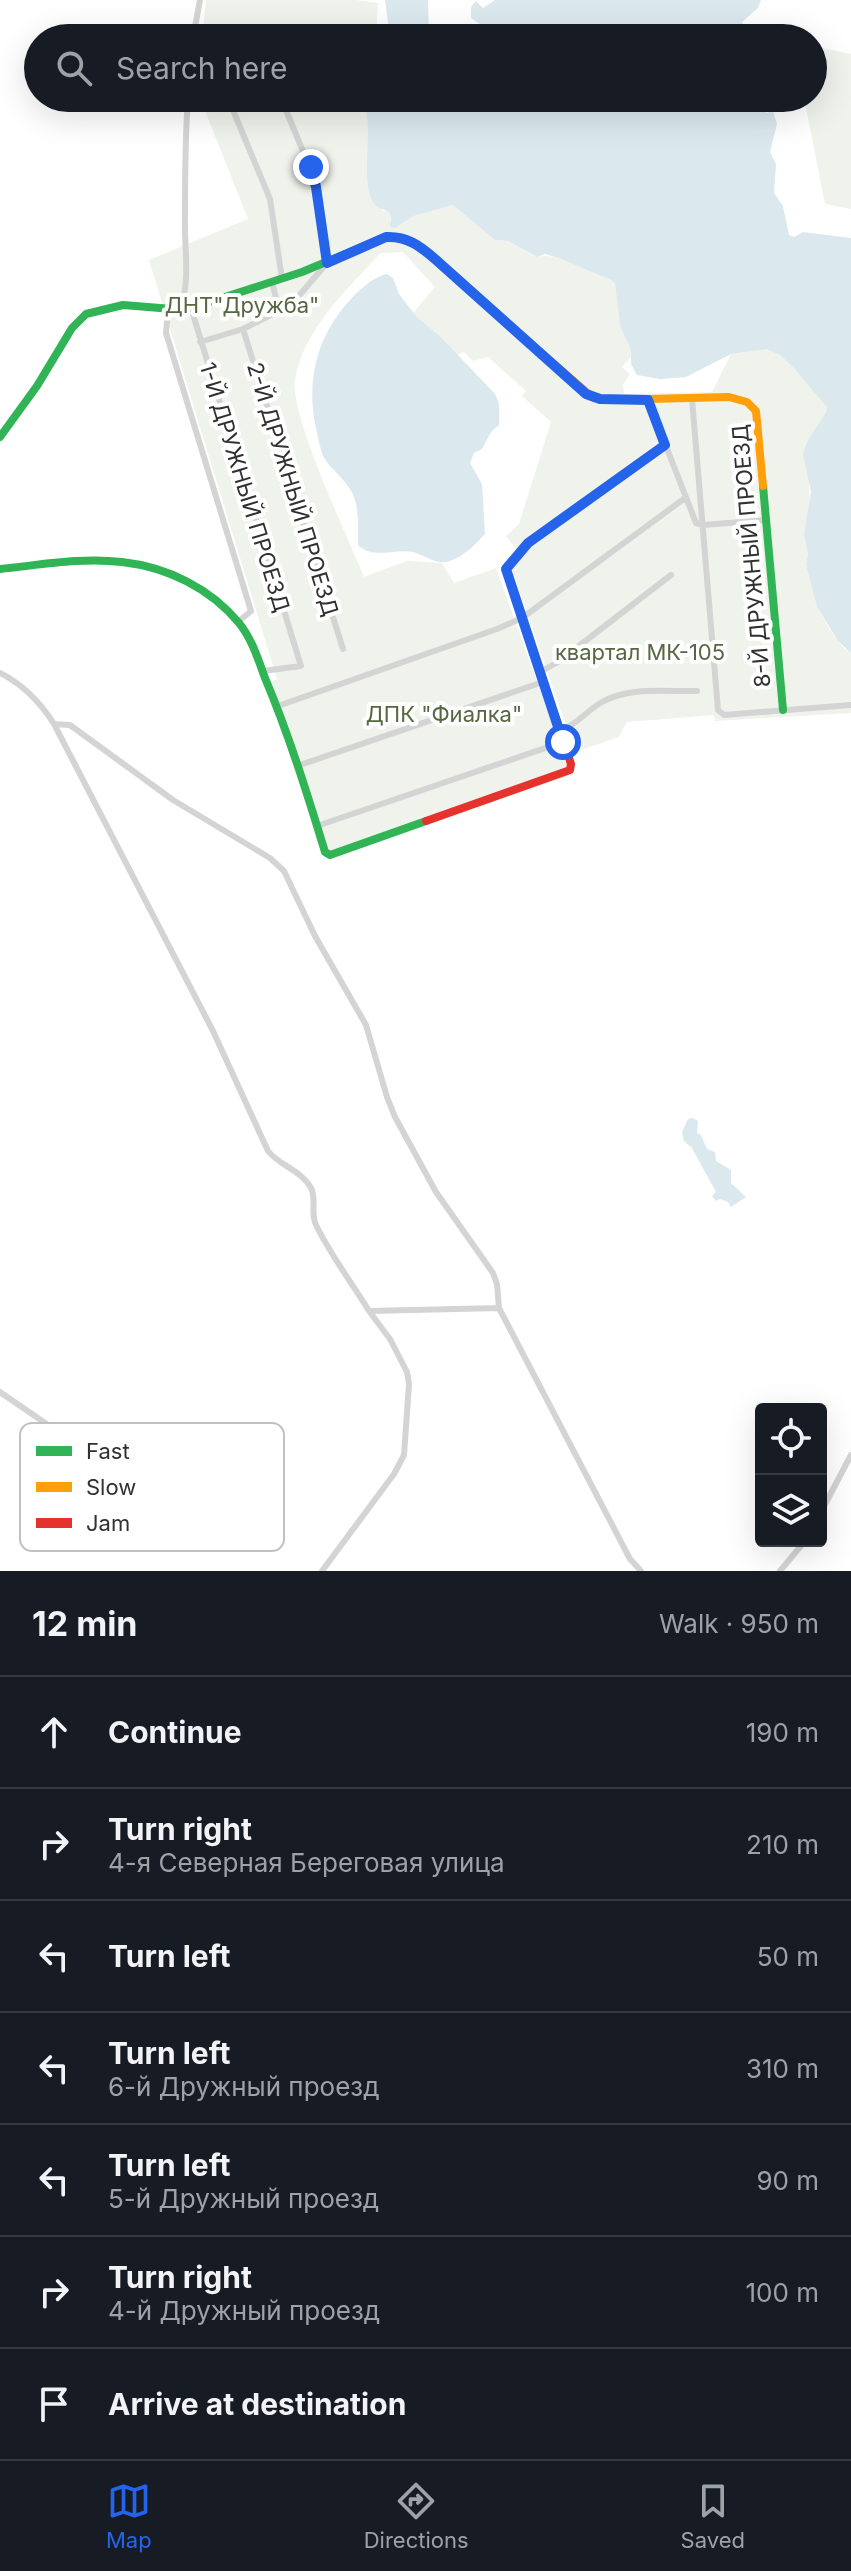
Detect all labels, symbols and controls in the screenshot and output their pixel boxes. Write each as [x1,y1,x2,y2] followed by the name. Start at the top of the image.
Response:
[24,24,827,112] search box
[52,46,96,90] icon: search
[116,50,288,86] text: Search here
[293,149,329,185] route end
[165,292,319,318] park label: ДНТ"Дружба"
[195,359,295,615] street label: 1-Й ДРУЖНЫЙ ПРОЕЗД
[242,359,344,619] street label: 2-Й ДРУЖНЫЙ ПРОЕЗД
[727,423,775,689] street label: 8-Й ДРУЖНЫЙ ПРОЕЗД
[555,639,725,665] park label: квартал МК-105
[366,701,522,727] park label: ДПК "Фиалка"
[545,724,581,760] route start
[755,1403,827,1547] map controls
[755,1403,827,1475] button: locate
[20,1423,284,1551] legend
[86,1438,130,1464] text: Fast
[86,1474,136,1500] text: Slow
[755,1475,827,1547] button: layers
[86,1510,130,1536] text: Jam
[32,1603,138,1644] text: 12 min
[659,1608,819,1639] text: Walk · 950 m
[32,1710,76,1754] icon: ahead
[108,1714,242,1750] text: Continue
[746,1717,819,1748] text: 190 m
[108,1811,252,1847] text: Turn right
[32,1822,76,1866] icon: right
[746,1829,819,1860] text: 210 m
[108,1847,505,1878] text: 4-я Северная Береговая улица
[32,1934,76,1978] icon: left
[108,1938,230,1974] text: Turn left
[757,1941,819,1972] text: 50 m
[108,2035,230,2071] text: Turn left
[32,2046,76,2090] icon: left
[746,2053,819,2084] text: 310 m
[108,2071,380,2102] text: 6-й Дружный проезд
[108,2147,230,2183] text: Turn left
[32,2158,76,2202] icon: left
[756,2165,819,2196] text: 90 m
[108,2183,379,2214] text: 5-й Дружный проезд
[108,2259,252,2295] text: Turn right
[32,2270,76,2314] icon: right
[746,2277,819,2308] text: 100 m
[108,2295,380,2326] text: 4-й Дружный проезд
[32,2382,76,2426] icon: arrive
[108,2386,406,2422] text: Arrive at destination
[106,2479,152,2553] tab: Map
[364,2479,469,2553] tab: Directions
[681,2479,745,2553] tab: Saved

